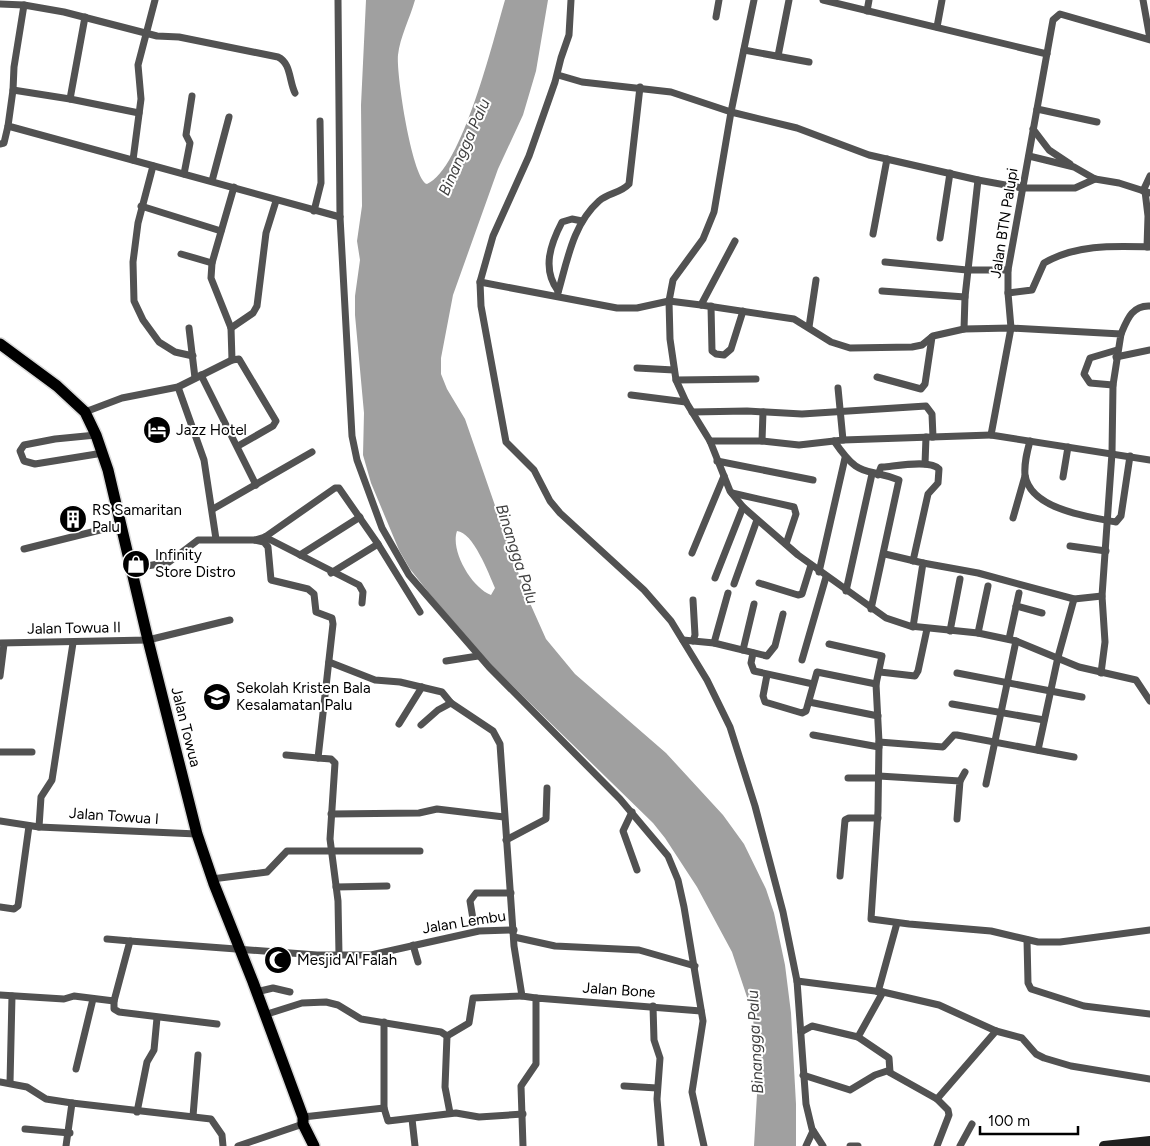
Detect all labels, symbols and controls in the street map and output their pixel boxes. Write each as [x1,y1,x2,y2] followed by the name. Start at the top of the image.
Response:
[434,96,494,198] water label: Binangga Palu
[986,167,1022,279] street label: Jalan BTN Palupi
[142,415,172,445] hotel icon: Jazz Hotel
[176,421,247,439] place label: Jazz Hotel
[92,501,182,536] place label: RS Samaritan Palu
[492,502,542,606] water label: Binangga Palu
[58,504,88,534] building icon: RS Samaritan Palu
[155,546,236,581] place label: Infinity Store Distro
[121,549,151,579] shop icon: Infinity Store Distro
[27,618,121,638] street label: Jalan Towua II
[236,679,371,714] place label: Sekolah Kristen Bala Kesalamatan Palu
[202,682,232,712] school or university icon: Sekolah Kristen Bala Kesalamatan Palu
[167,685,205,769] street label: Jalan Towua
[69,804,159,828] street label: Jalan Towua I
[421,907,507,937] street label: Jalan Lembu
[263,945,293,975] mosque icon: Mesjid Al Falah
[297,951,397,969] place label: Mesjid Al Falah
[582,978,656,1002] street label: Jalan Bone
[743,990,767,1094] water label: Binangga Palu
[980,1104,1078,1136] scale bar
[988,1112,1030,1130] text: 100 m

